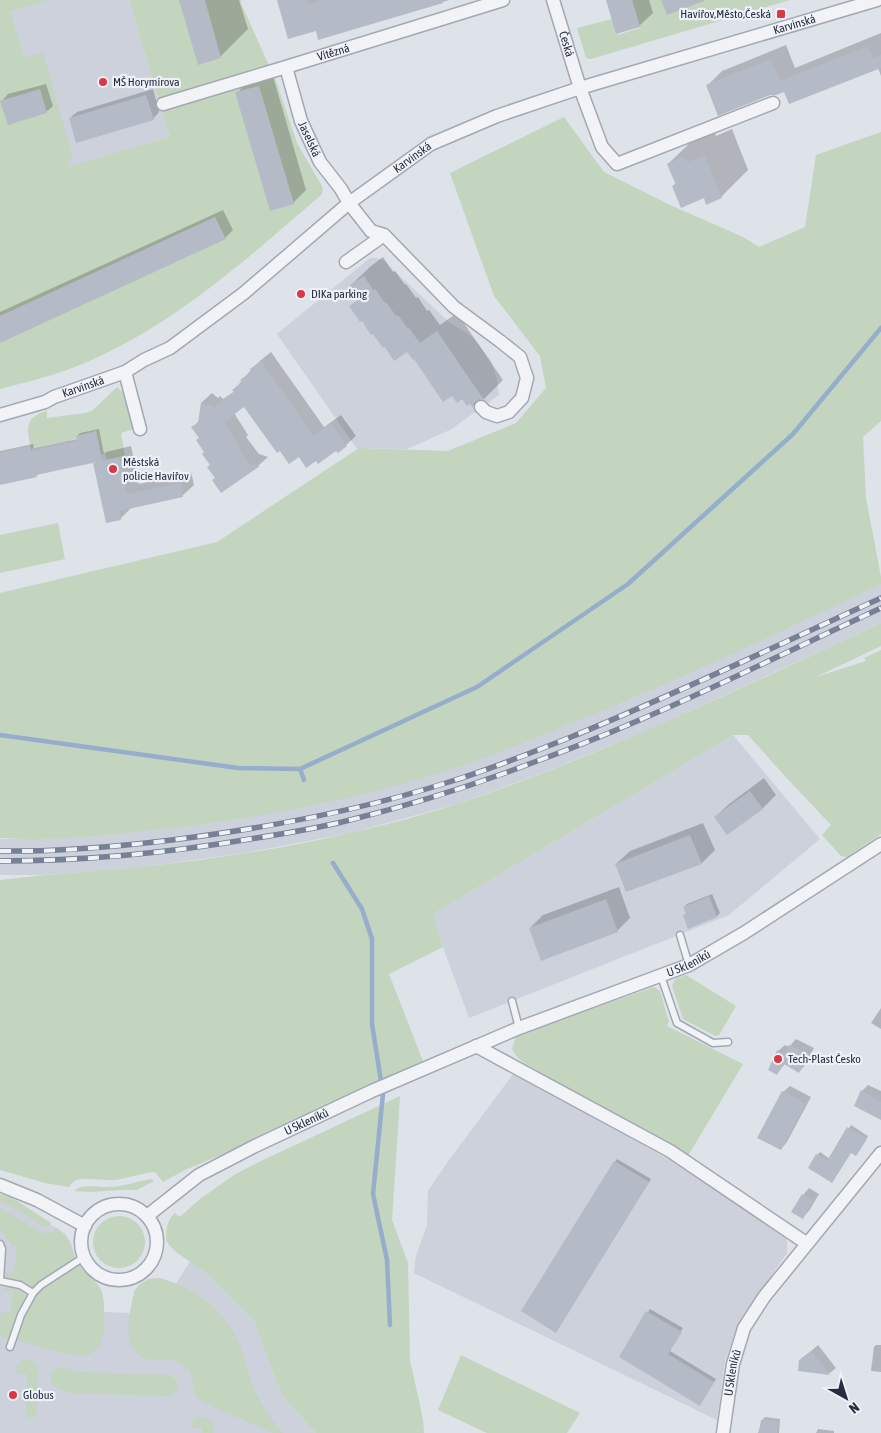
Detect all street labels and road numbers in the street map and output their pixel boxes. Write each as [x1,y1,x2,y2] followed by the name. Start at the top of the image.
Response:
[772,12,817,37] street label: Karvinská
[556,30,577,58] street label: Česká
[315,41,351,64] street label: Vítězná
[295,119,324,159] street label: Jaselská
[391,139,434,176] street label: Karvinská
[60,373,106,401] street label: Karvinská
[665,947,713,980] street label: U Skleníků
[282,1105,331,1138] street label: U Skleníků
[721,1347,744,1397] street label: U Skleníků

